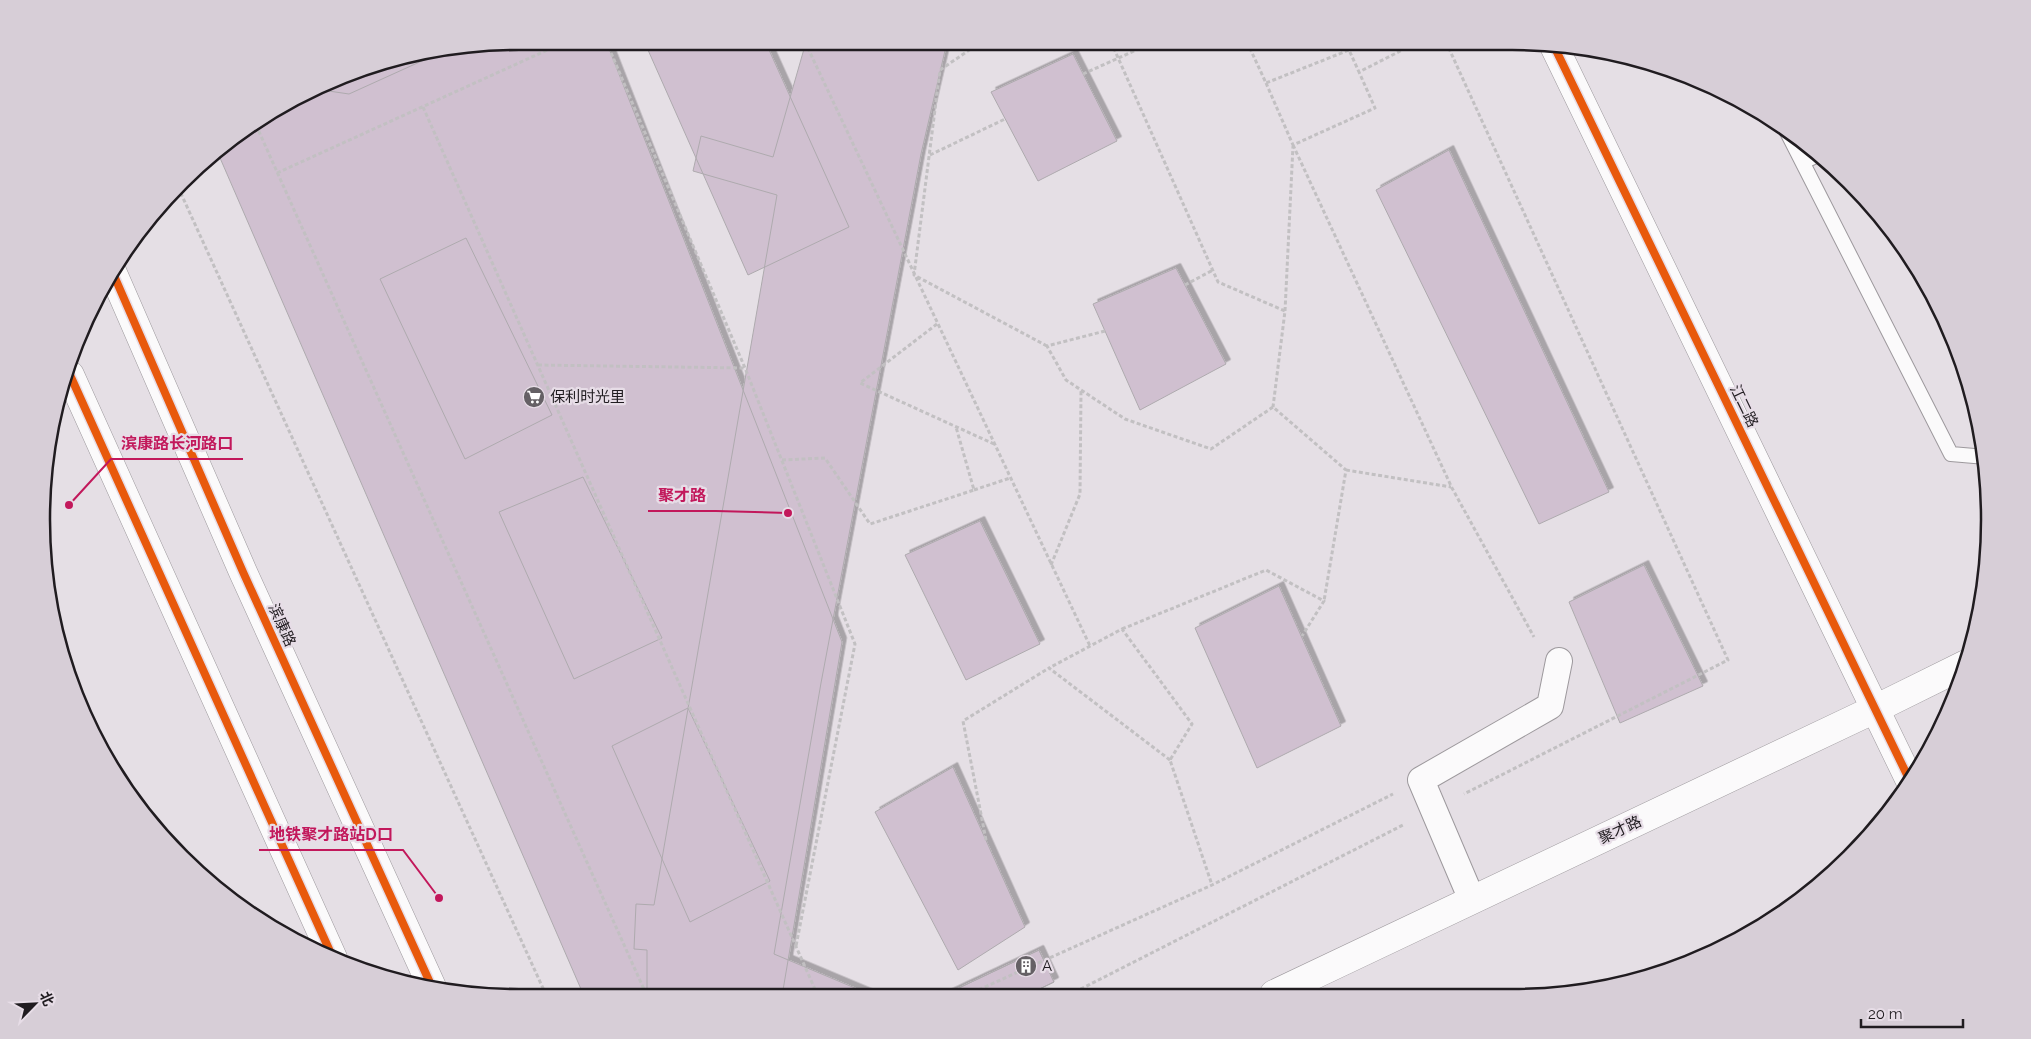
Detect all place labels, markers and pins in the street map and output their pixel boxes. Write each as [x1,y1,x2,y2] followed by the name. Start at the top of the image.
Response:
[522,385,546,409] supermarket icon: 保利时光里
[550,388,625,406] place label: 保利时光里
[111,428,243,459] callout: 滨康路长河路口
[648,480,716,511] callout: 聚才路
[259,819,403,850] callout: 地铁聚才路站D口
[1014,954,1038,978] building icon: A
[1042,957,1052,975] place label: A

